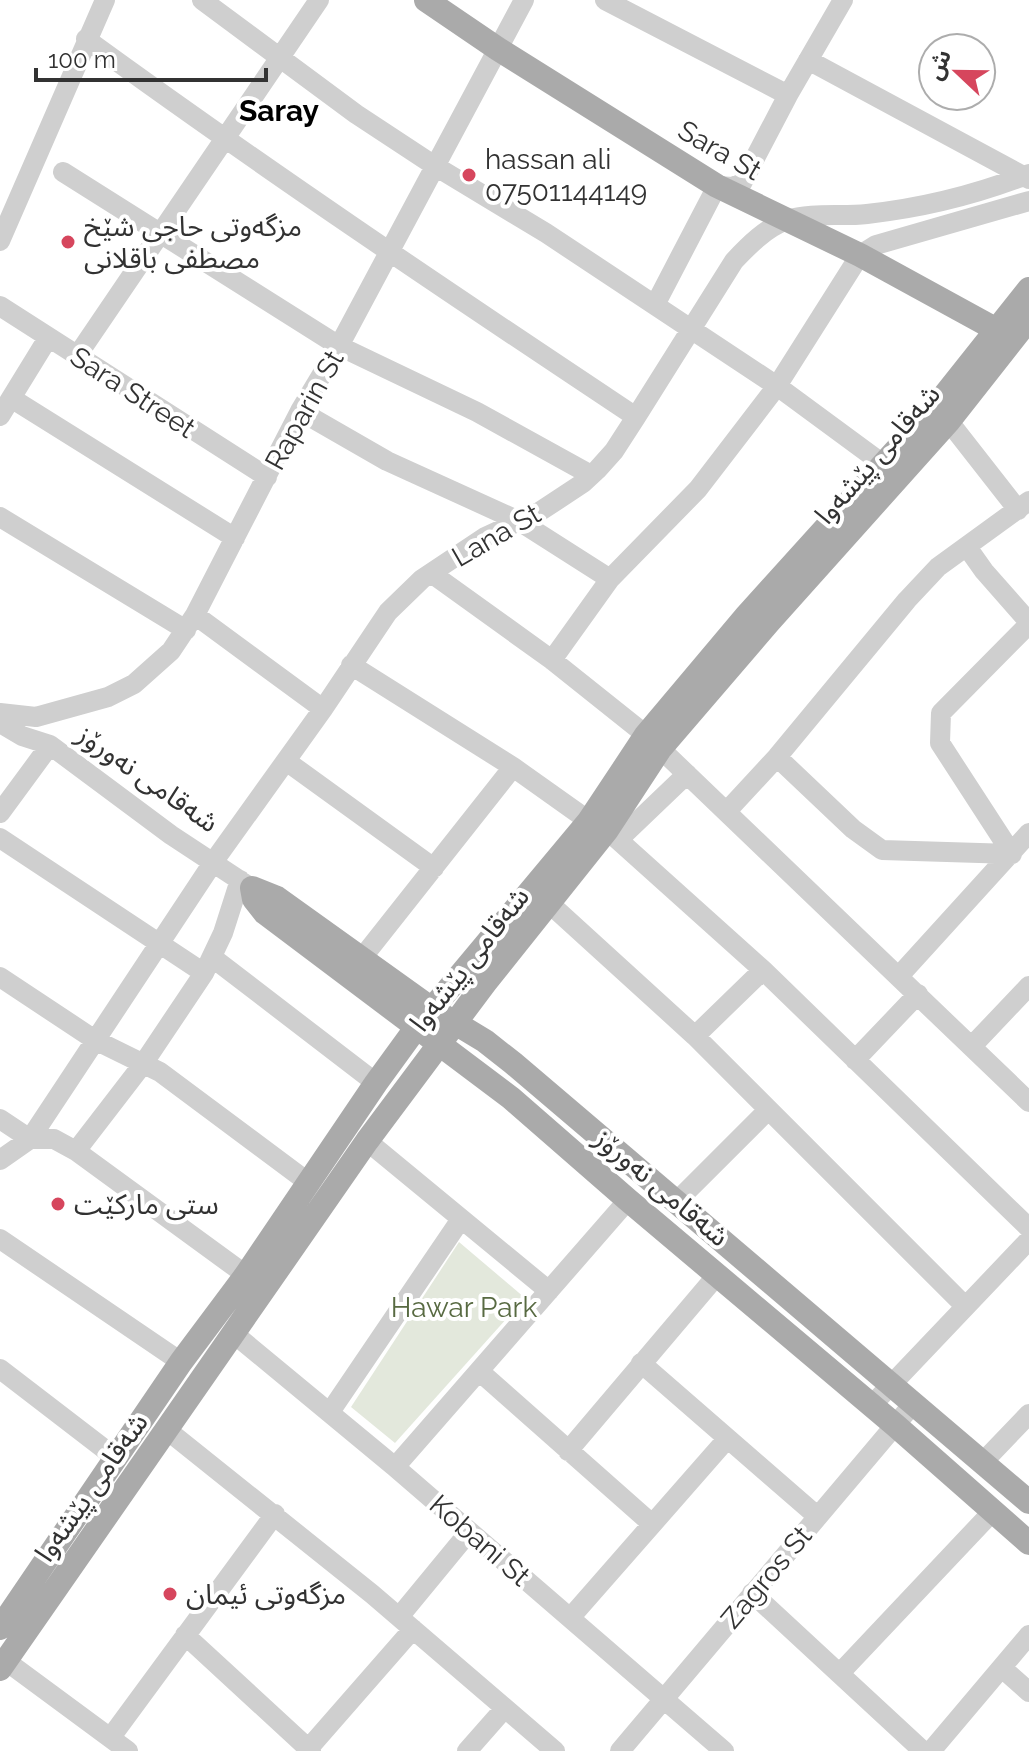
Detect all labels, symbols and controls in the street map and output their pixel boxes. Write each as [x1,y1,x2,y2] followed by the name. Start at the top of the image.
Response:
[36,32,266,82] scale bar
[917,32,997,112] north arrow
[48,45,116,74] text: 100 m
[921,46,956,83] text: ش
[239,93,320,128] district label: Saray
[672,114,768,188] street label: Sara St
[485,143,647,208] place label: hassan ali 07501144149
[460,166,478,184] marker: hassan ali 07501144149
[84,210,302,275] place label: مزگەوتی حاجی شێخ مصطفی باقلانی
[59,233,77,251] marker: مزگەوتی حاجی شێخ مصطفی باقلانی
[64,340,202,445] street label: Sara Street
[258,344,351,476] street label: Raparin St
[808,378,948,532] street label: شەقامی پێشەوا
[446,497,547,574] street label: Lana St
[70,717,225,839] street label: شەقامی نەورۆز
[403,881,537,1039] street label: شەقامی پێشەوا
[587,1121,736,1253] street label: شەقامی نەورۆز
[74,1188,219,1221] place label: ستی مارکێت
[49,1195,67,1213] marker: ستی مارکێت
[391,1291,537,1324] park label: Hawar Park
[28,1407,156,1569] street label: شەقامی پێشەوا
[423,1488,537,1593] street label: Kobani St
[714,1519,819,1635] street label: Zagros St
[186,1578,346,1611] place label: مزگەوتی ئیمان
[161,1585,179,1603] marker: مزگەوتی ئیمان

